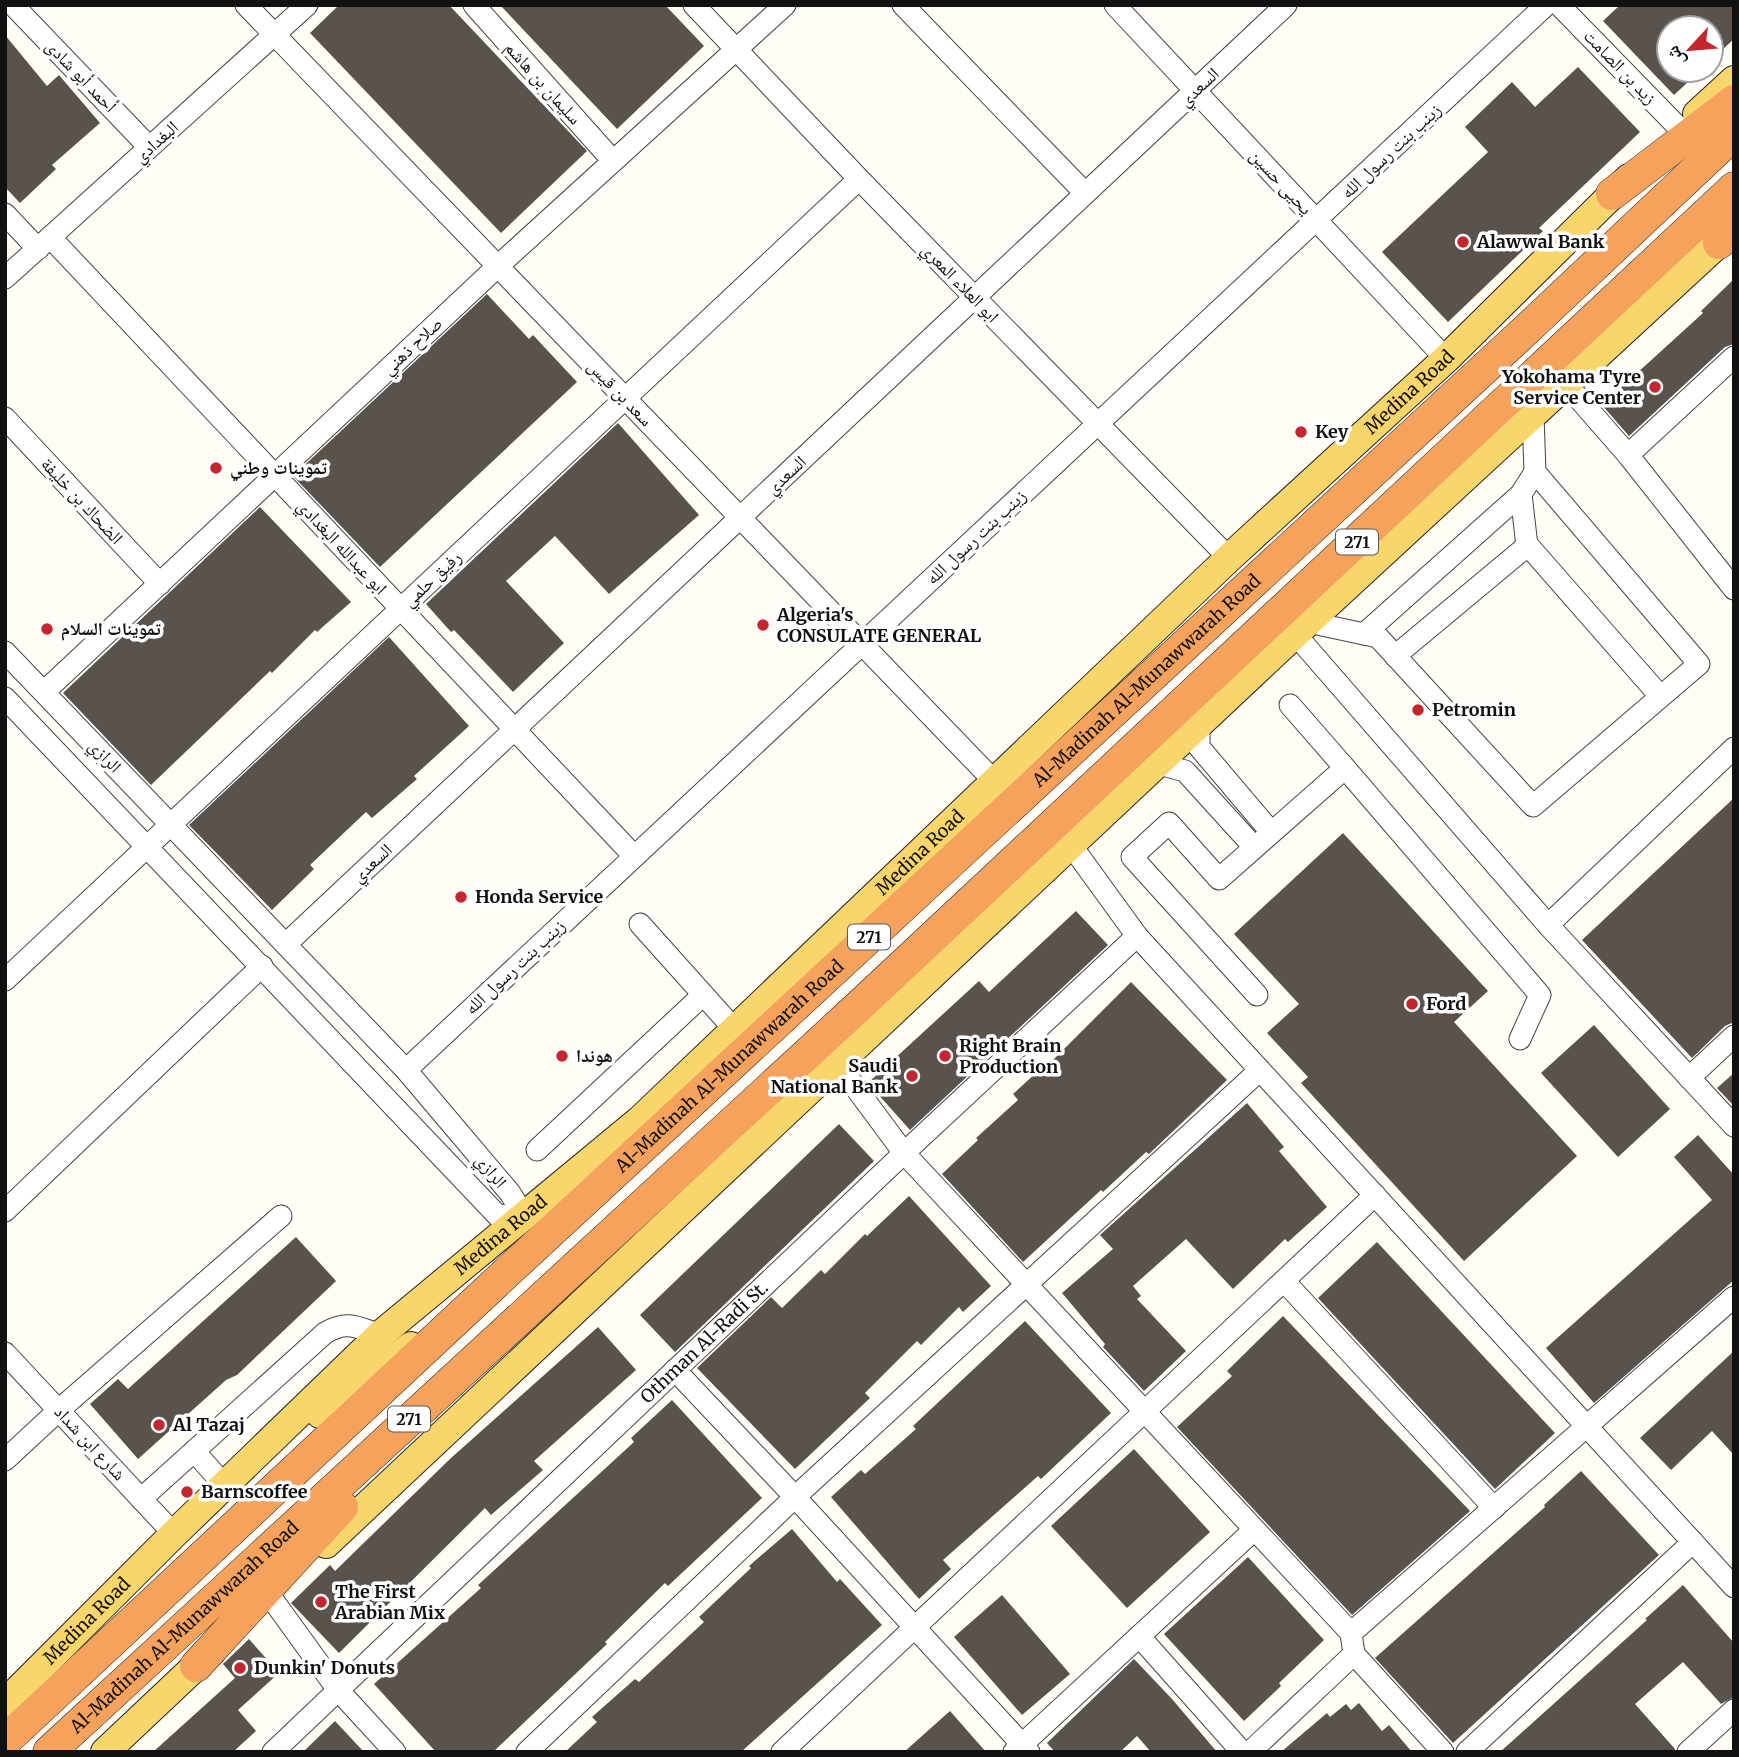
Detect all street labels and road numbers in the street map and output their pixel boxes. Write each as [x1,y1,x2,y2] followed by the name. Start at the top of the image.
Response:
[1579,24,1662,109] street label: زيد بن الصامت
[41,34,122,117] street label: أحمد أبو شادى
[499,36,587,130] street label: سليمان بن هاشم
[1174,62,1226,114] street label: السعدي
[1336,98,1446,203] street label: زينب بنت رسول الله
[129,116,185,170] street label: البغدادي
[1245,144,1318,219] street label: يحيى حسين
[914,238,1004,330] street label: ابو العلاء المعري
[376,312,449,382] street label: صلاح ذهني
[1360,345,1459,439] street label: Medina Road
[583,354,658,431] street label: سعد بن قيس
[761,450,813,502] street label: السعدي
[36,453,128,549] street label: الضحاك بن خليفة
[921,484,1031,589] street label: زينب بنت رسول الله
[290,494,392,602] street label: ابو عبدالله البغدادي
[1336,530,1378,554] road number: 271
[397,545,468,614] street label: رفيق حلمي
[1026,569,1265,792] street label: Al-Madinah Al-Munawwarah Road
[81,734,127,780] street label: الرازي
[871,805,969,900] street label: Medina Road
[347,838,399,890] street label: السعدي
[460,914,570,1019] street label: زينب بنت رسول الله
[848,925,890,950] road number: 271
[609,955,848,1178] street label: Al-Madinah Al-Munawwarah Road
[468,1149,512,1195] street label: الرازي
[449,1190,552,1280] street label: Medina Road
[635,1276,773,1408] street label: Othman Al-Radi St.
[50,1400,131,1485] street label: شارع ابن شداد
[388,1406,430,1432] road number: 271
[64,1516,303,1739] street label: Al-Madinah Al-Munawwarah Road
[38,1572,135,1669] street label: Medina Road

